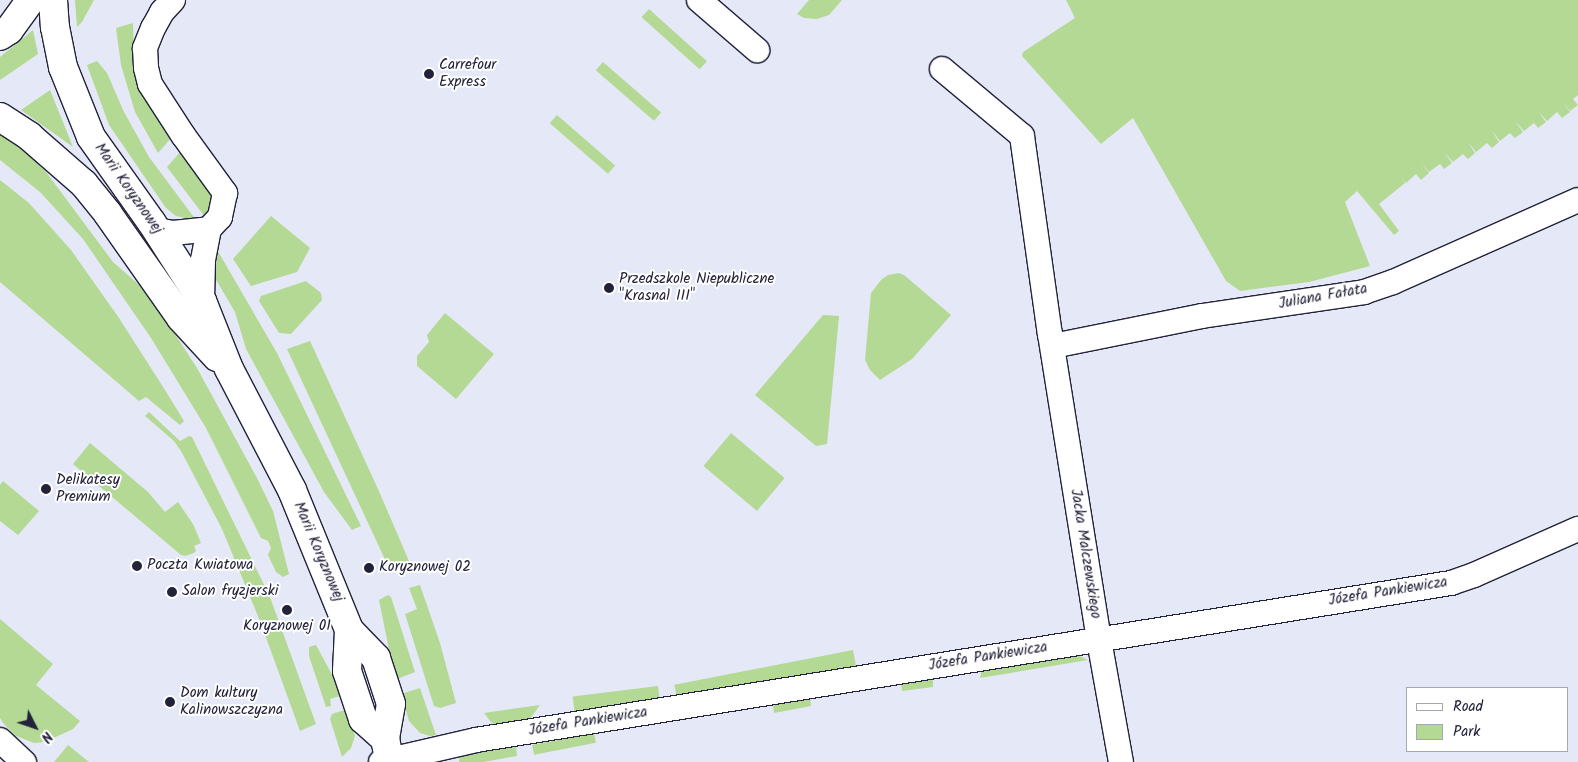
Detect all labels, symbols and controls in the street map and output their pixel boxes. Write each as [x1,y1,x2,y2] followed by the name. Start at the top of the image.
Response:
[439,56,496,91] place label: Carrefour Express
[423,68,435,80] marker: Carrefour Express
[90,140,166,238] street label: Marii Koryznowej
[619,270,774,305] place label: Przedszkole Niepubliczne "Krasnal III"
[1277,280,1369,314] street label: Juliana Fałata
[603,282,615,294] marker: Przedszkole Niepubliczne "Krasnal III"
[56,471,120,506] place label: Delikatesy Premium
[40,483,52,495] marker: Delikatesy Premium
[1066,488,1104,620] street label: Jacka Malczewskiego
[289,499,347,605] street label: Marii Koryznowej
[147,557,253,575] place label: Poczta Kwiatowa
[379,559,471,577] place label: Koryznowej 02
[131,560,143,572] marker: Poczta Kwiatowa
[363,562,375,574] marker: Koryznowej 02
[1327,574,1449,610] street label: Józefa Pankiewicza
[182,583,278,601] place label: Salon fryzjerski
[166,586,178,598] marker: Salon fryzjerski
[281,604,293,616] marker: Koryznowej 01
[243,618,331,636] place label: Koryznowej 01
[927,639,1049,675] street label: Józefa Pankiewicza
[180,684,283,719] place label: Dom kultury Kalinowszczyzna
[1406,687,1568,752] legend
[1453,695,1483,719] text: Road
[164,696,176,708] marker: Dom kultury Kalinowszczyzna
[10,702,60,752] north arrow
[527,704,649,740] street label: Józefa Pankiewicza
[1453,720,1480,744] text: Park
[35,726,58,747] text: N

